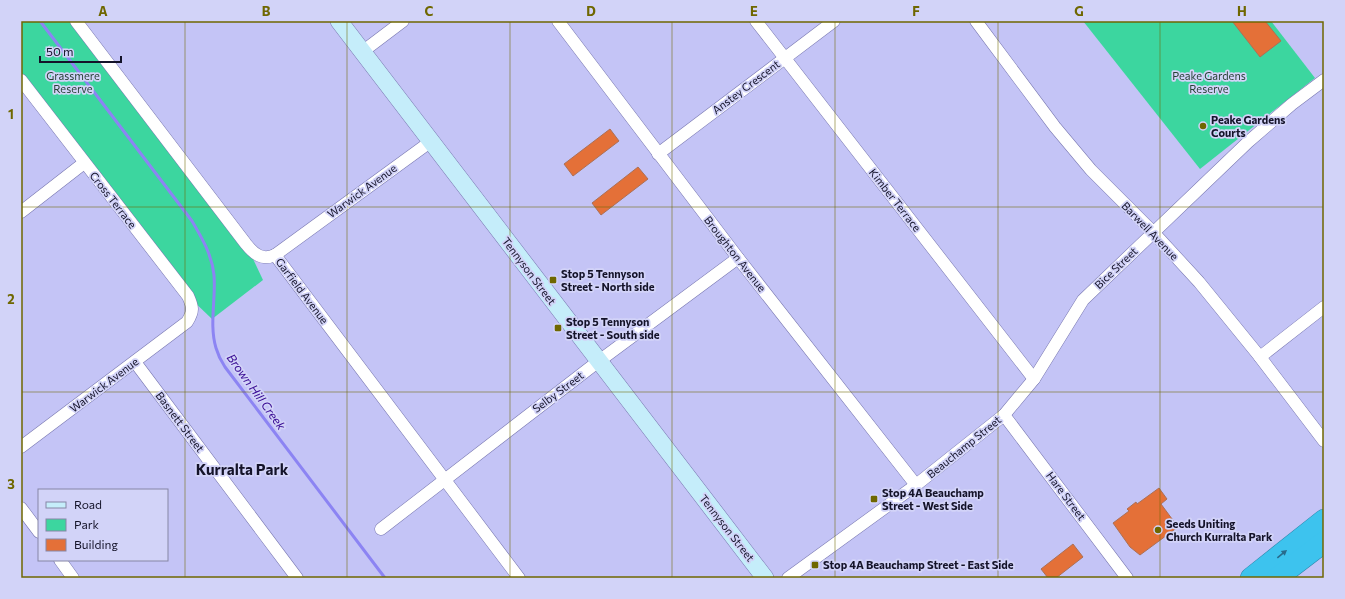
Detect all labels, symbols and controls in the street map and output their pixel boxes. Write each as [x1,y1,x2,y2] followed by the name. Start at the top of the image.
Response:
[98,3,108,19] text: A
[262,3,271,19] text: B
[425,3,434,19] text: C
[586,3,596,19] text: D
[750,3,758,19] text: E
[912,3,920,19] text: F
[1074,3,1084,19] text: G
[1237,3,1247,19] text: H
[40,38,121,64] scale bar
[46,44,74,58] text: 50 m
[709,57,782,116] street label: Anstey Crescent
[46,69,100,95] park label: Grassmere Reserve
[1172,69,1246,95] park label: Peake Gardens Reserve
[8,106,14,122] text: 1
[1211,113,1285,139] place label: Peake Gardens Courts
[1198,121,1208,131] marker: Peake Gardens Courts
[324,161,399,220] street label: Warwick Avenue
[867,166,924,234] street label: Kimber Terrace
[87,169,140,231] street label: Cross Terrace
[1119,199,1182,263] street label: Barwell Avenue
[702,213,769,294] street label: Broughton Avenue
[500,234,559,307] street label: Tennyson Street
[1092,244,1140,291] street label: Bice Street
[273,255,332,326] street label: Garfield Avenue
[561,267,655,293] place label: Stop 5 Tennyson Street - North side
[548,275,558,285] marker: Stop 5 Tennyson Street - North side
[7,291,15,307] text: 2
[566,315,660,341] place label: Stop 5 Tennyson Street - South side
[553,323,563,333] marker: Stop 5 Tennyson Street - South side
[225,351,289,432] water label: Brown Hill Creek
[67,354,141,415] street label: Warwick Avenue
[530,368,586,415] street label: Selby Street
[154,389,208,455] street label: Basnett Street
[924,412,1004,480] street label: Beauchamp Street
[196,460,289,478] district label: Kurralta Park
[1044,469,1089,523] street label: Hare Street
[7,476,15,492] text: 3
[882,486,984,512] place label: Stop 4A Beauchamp Street - West Side
[38,489,168,561] legend
[697,492,758,564] street label: Tennyson Street
[869,494,879,504] marker: Stop 4A Beauchamp Street - West Side
[74,497,102,511] text: Road
[74,517,100,531] text: Park
[1166,517,1273,543] place label: Seeds Uniting Church Kurralta Park
[1153,525,1163,535] marker: Seeds Uniting Church Kurralta Park
[74,537,118,551] text: Building
[1276,549,1287,558] one-way arrow
[823,558,1014,571] place label: Stop 4A Beauchamp Street - East Side
[810,560,820,570] marker: Stop 4A Beauchamp Street - East Side

